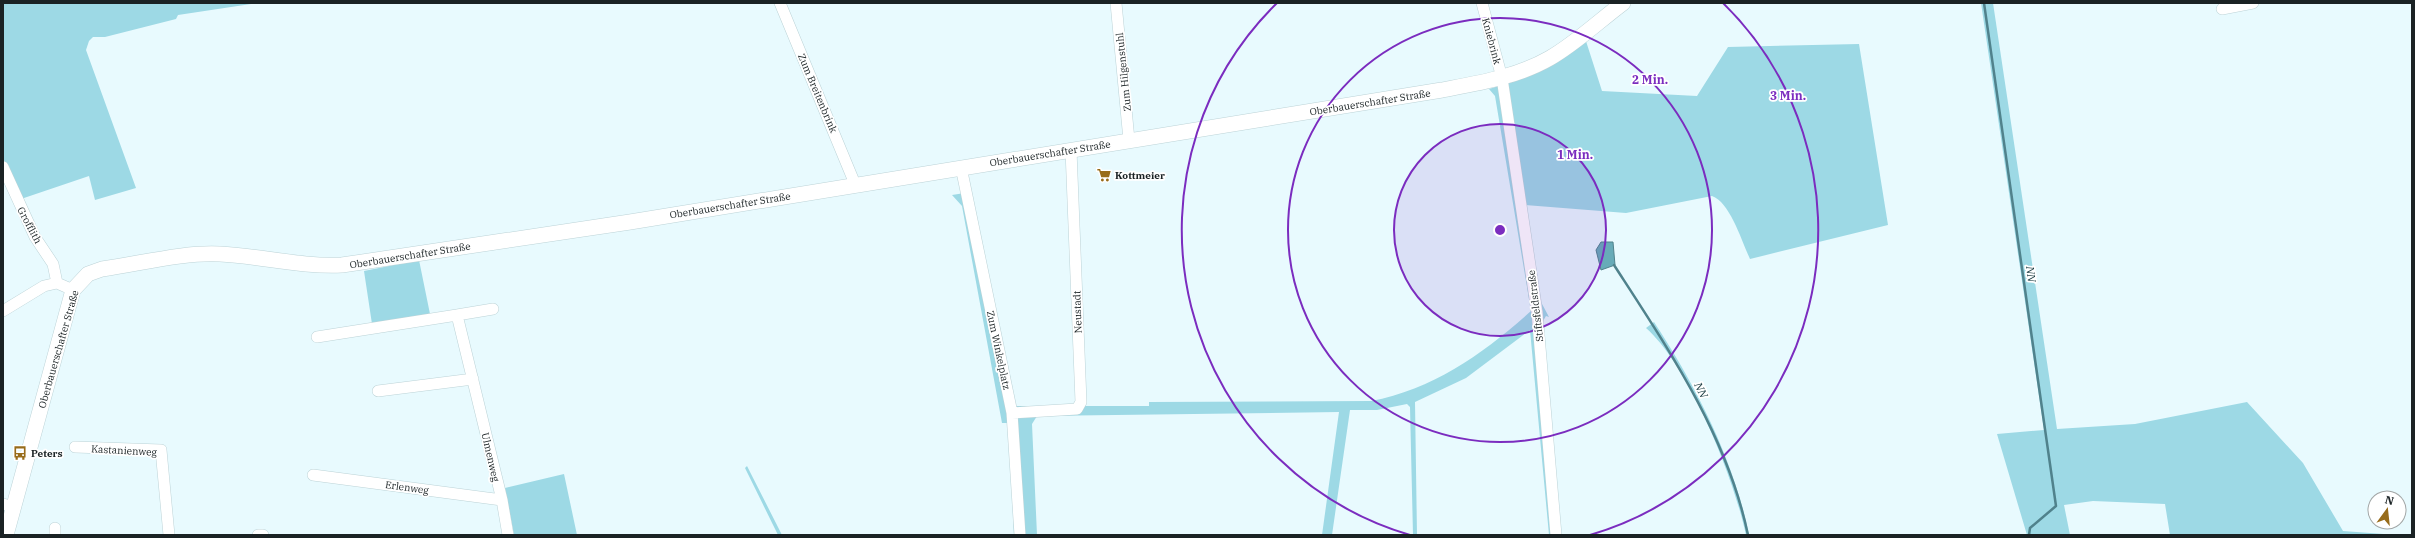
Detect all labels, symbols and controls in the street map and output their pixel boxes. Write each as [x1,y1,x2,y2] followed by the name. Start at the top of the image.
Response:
[1479,16,1504,66] street label: Kniebrink
[1113,32,1134,112] street label: Zum Hilgenstuhl
[795,51,840,135] street label: Zum Breitenbrink
[1632,72,1668,87] text: 2 Min.
[1309,87,1432,118] street label: Oberbauerschafter Straße
[1770,88,1806,103] text: 3 Min.
[989,138,1112,169] street label: Oberbauerschafter Straße
[1557,147,1593,162] text: 1 Min.
[1096,167,1112,183] supermarket icon: Kottmeier
[1115,169,1165,182] place label: Kottmeier
[669,190,792,221] street label: Oberbauerschafter Straße
[14,205,45,246] street label: Grofflith
[1493,223,1507,237] centre of rings
[349,240,472,271] street label: Oberbauerschafter Straße
[2023,264,2039,284] water label: NN
[1525,269,1546,343] street label: Stiftsfeldstraße
[35,289,82,410] street label: Oberbauerschafter Straße
[1070,290,1085,334] street label: Neustadt
[984,309,1013,391] street label: Zum Winkelplatz
[1691,379,1711,401] water label: NN
[479,431,503,483] street label: Ulmenweg
[91,442,158,459] street label: Kastanienweg
[12,445,28,461] bus stop icon: Peters
[31,447,63,460] place label: Peters
[384,478,430,497] street label: Erlenweg
[2367,490,2407,530] north arrow
[2384,492,2396,508] text: N

